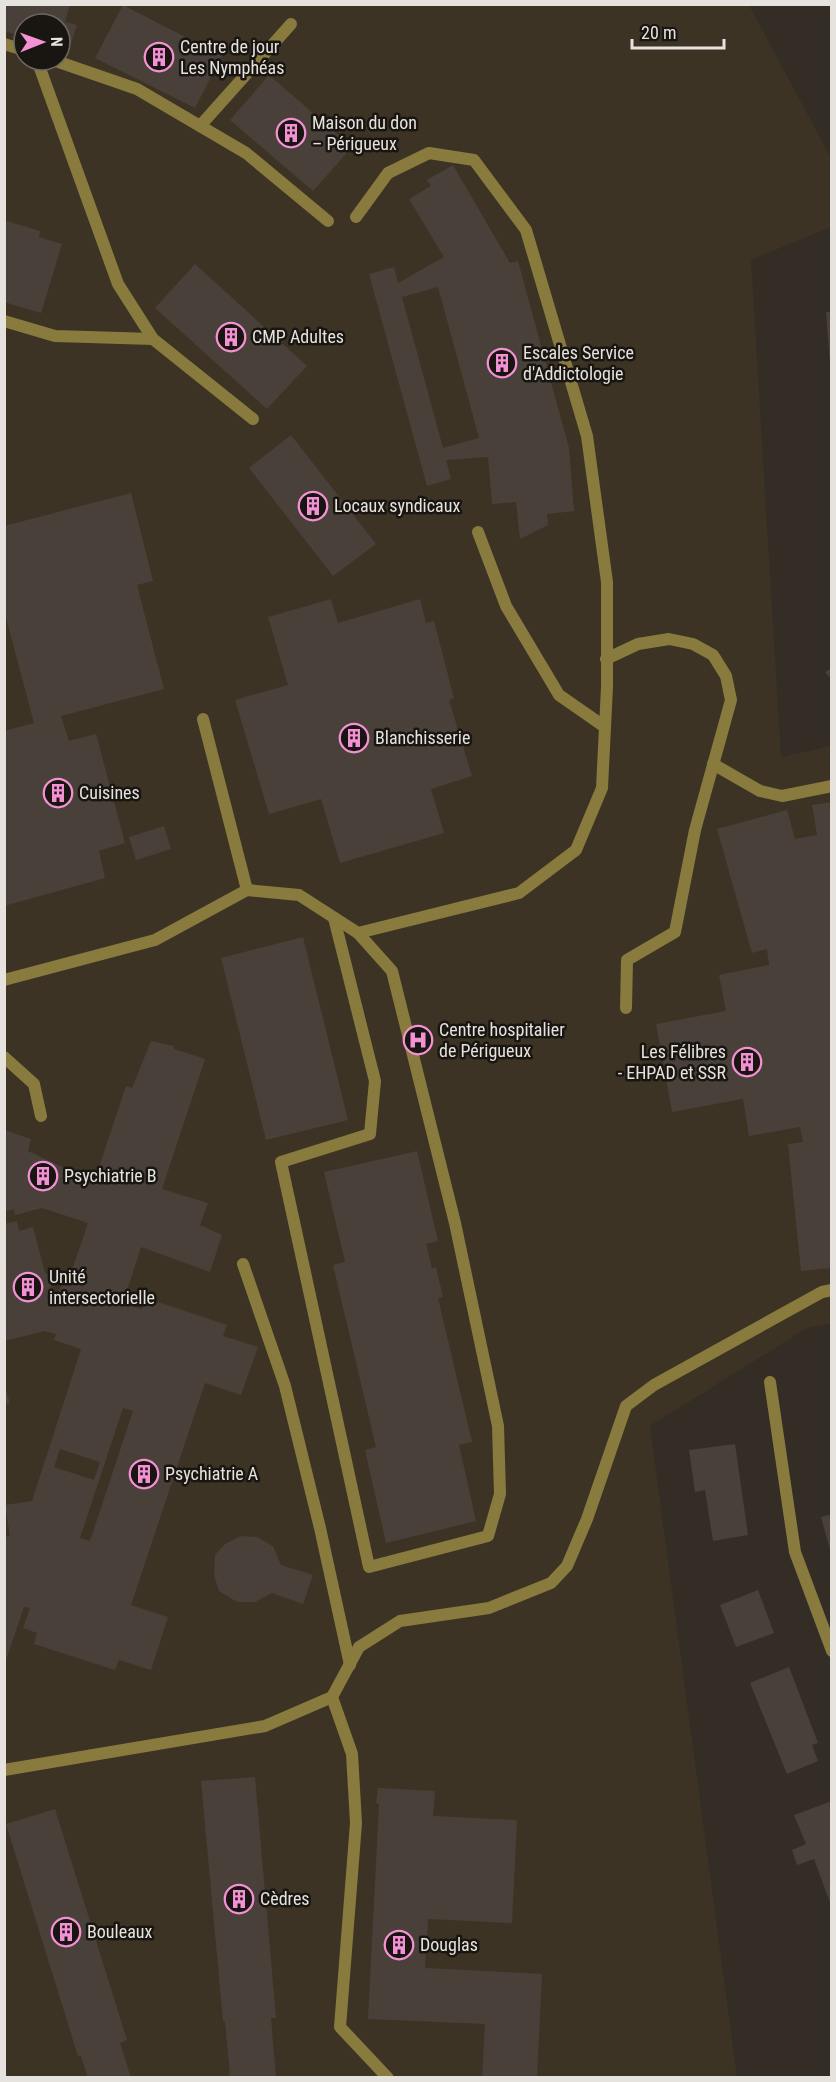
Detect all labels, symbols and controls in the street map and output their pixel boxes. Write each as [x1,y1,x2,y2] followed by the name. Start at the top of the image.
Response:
[12,12,72,72] north arrow
[632,12,724,50] scale bar
[641,22,676,43] text: 20 m
[180,36,284,78] place label: Centre de jour Les Nymphéas
[47,37,66,47] text: N
[143,41,175,73] building icon: Centre de jour Les Nymphéas
[312,112,417,154] place label: Maison du don – Périgueux
[275,117,307,149] building icon: Maison du don – Périgueux
[215,321,247,353] building icon: CMP Adultes
[252,326,344,347] place label: CMP Adultes
[523,342,634,384] place label: Escales Service d'Addictologie
[486,347,518,379] building icon: Escales Service d'Addictologie
[297,490,329,522] building icon: Locaux syndicaux
[334,495,460,516] place label: Locaux syndicaux
[338,722,370,754] building icon: Blanchisserie
[375,727,470,748] place label: Blanchisserie
[42,777,74,809] building icon: Cuisines
[79,782,140,803] place label: Cuisines
[439,1019,565,1061] place label: Centre hospitalier de Périgueux
[402,1024,434,1056] hospital icon: Centre hospitalier de Périgueux
[618,1041,726,1083] place label: Les Félibres - EHPAD et SSR
[731,1046,763,1078] building icon: Les Félibres - EHPAD et SSR
[27,1160,59,1192] building icon: Psychiatrie B
[64,1165,157,1186] place label: Psychiatrie B
[49,1266,155,1308] place label: Unité intersectorielle
[12,1271,44,1303] building icon: Unité intersectorielle
[128,1458,160,1490] building icon: Psychiatrie A
[165,1463,259,1484] place label: Psychiatrie A
[223,1883,255,1915] building icon: Cèdres
[260,1888,310,1909] place label: Cèdres
[50,1916,82,1948] building icon: Bouleaux
[87,1921,152,1942] place label: Bouleaux
[383,1929,415,1961] building icon: Douglas
[420,1934,478,1955] place label: Douglas

